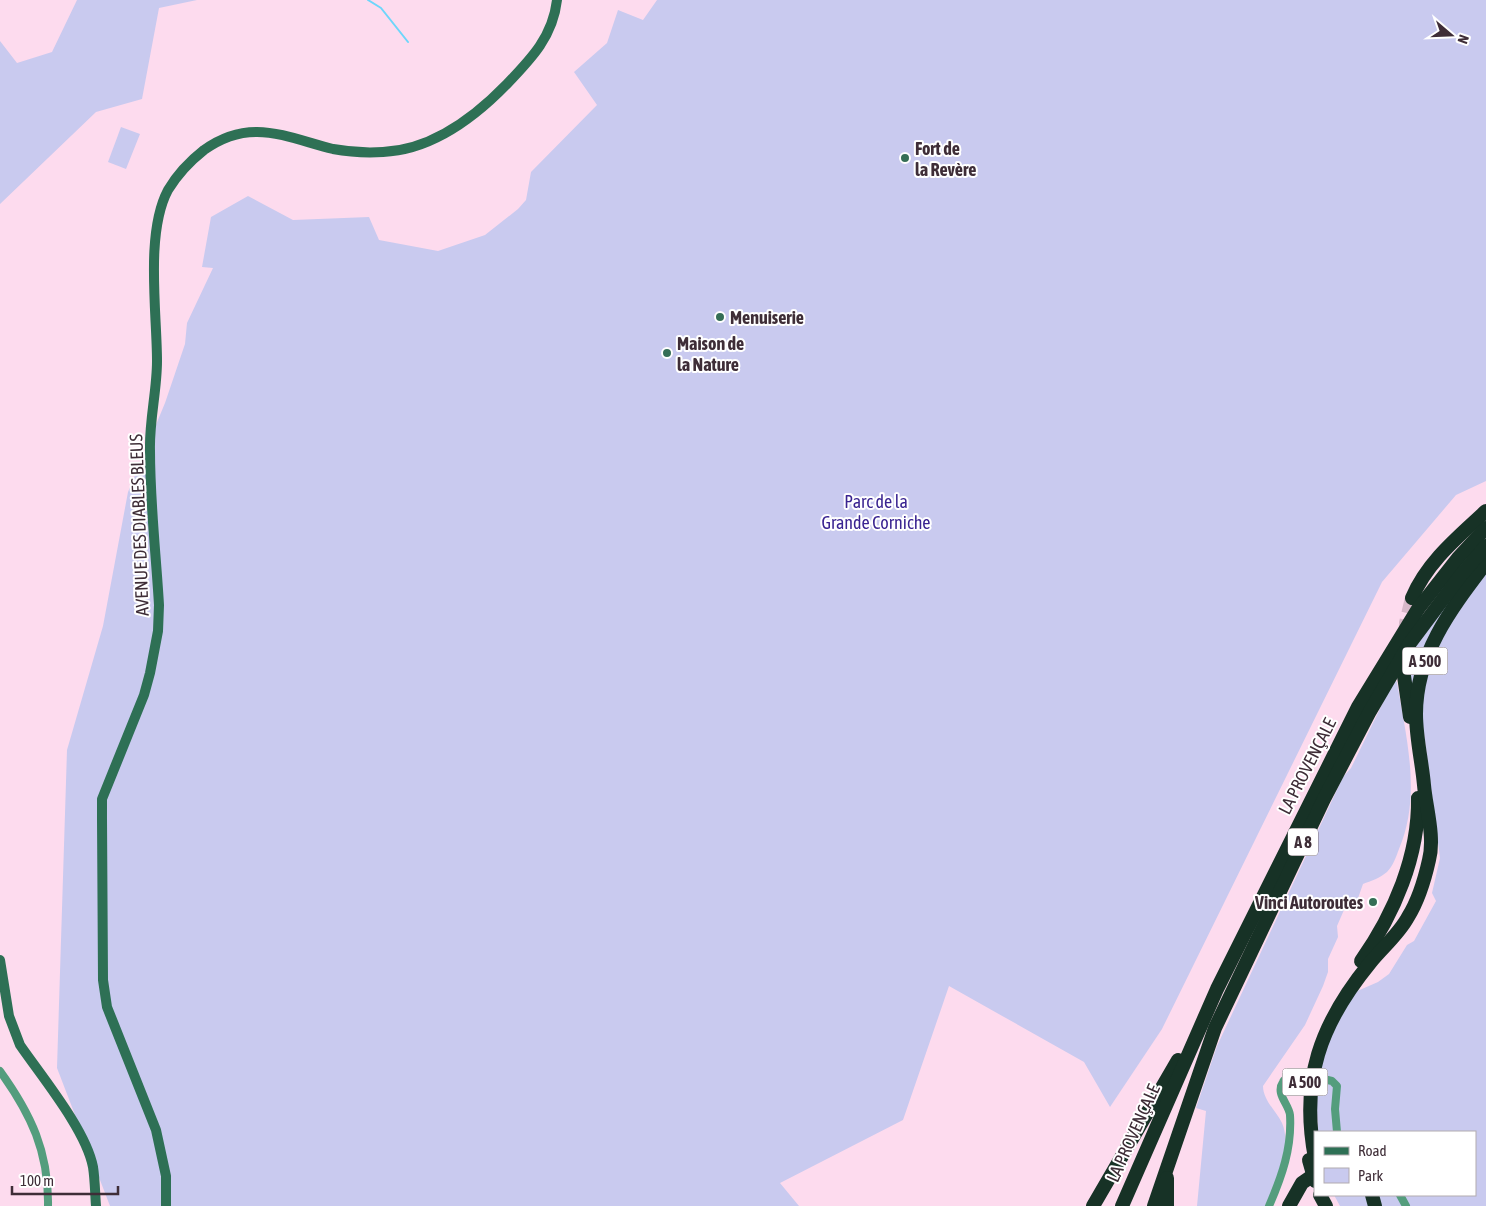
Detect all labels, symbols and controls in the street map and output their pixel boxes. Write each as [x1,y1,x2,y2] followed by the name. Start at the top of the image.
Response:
[1426,10,1476,60] north arrow
[1454,33,1472,46] text: N
[915,138,977,180] place label: Fort de la Revère
[899,152,911,164] marker: Fort de la Revère
[730,307,804,328] place label: Menuiserie
[714,311,726,323] marker: Menuiserie
[677,333,744,375] place label: Maison de la Nature
[661,347,673,359] marker: Maison de la Nature
[125,433,153,616] street label: AVENUE DES DIABLES BLEUS
[821,491,931,533] park label: Parc de la Grande Corniche
[1402,648,1448,674] road number: A 500
[1274,714,1340,817] street label: LA PROVENÇALE
[1288,829,1318,856] road number: A 8
[1254,892,1364,913] place label: Vinci Autoroutes
[1367,896,1379,908] marker: Vinci Autoroutes
[1282,1068,1328,1096] road number: A 500
[1102,1081,1164,1185] street label: LA PROVENÇALE
[1314,1131,1476,1196] legend
[1358,1142,1387,1159] text: Road
[12,1164,119,1196] scale bar
[1358,1167,1383,1184] text: Park
[20,1172,54,1189] text: 100 m

